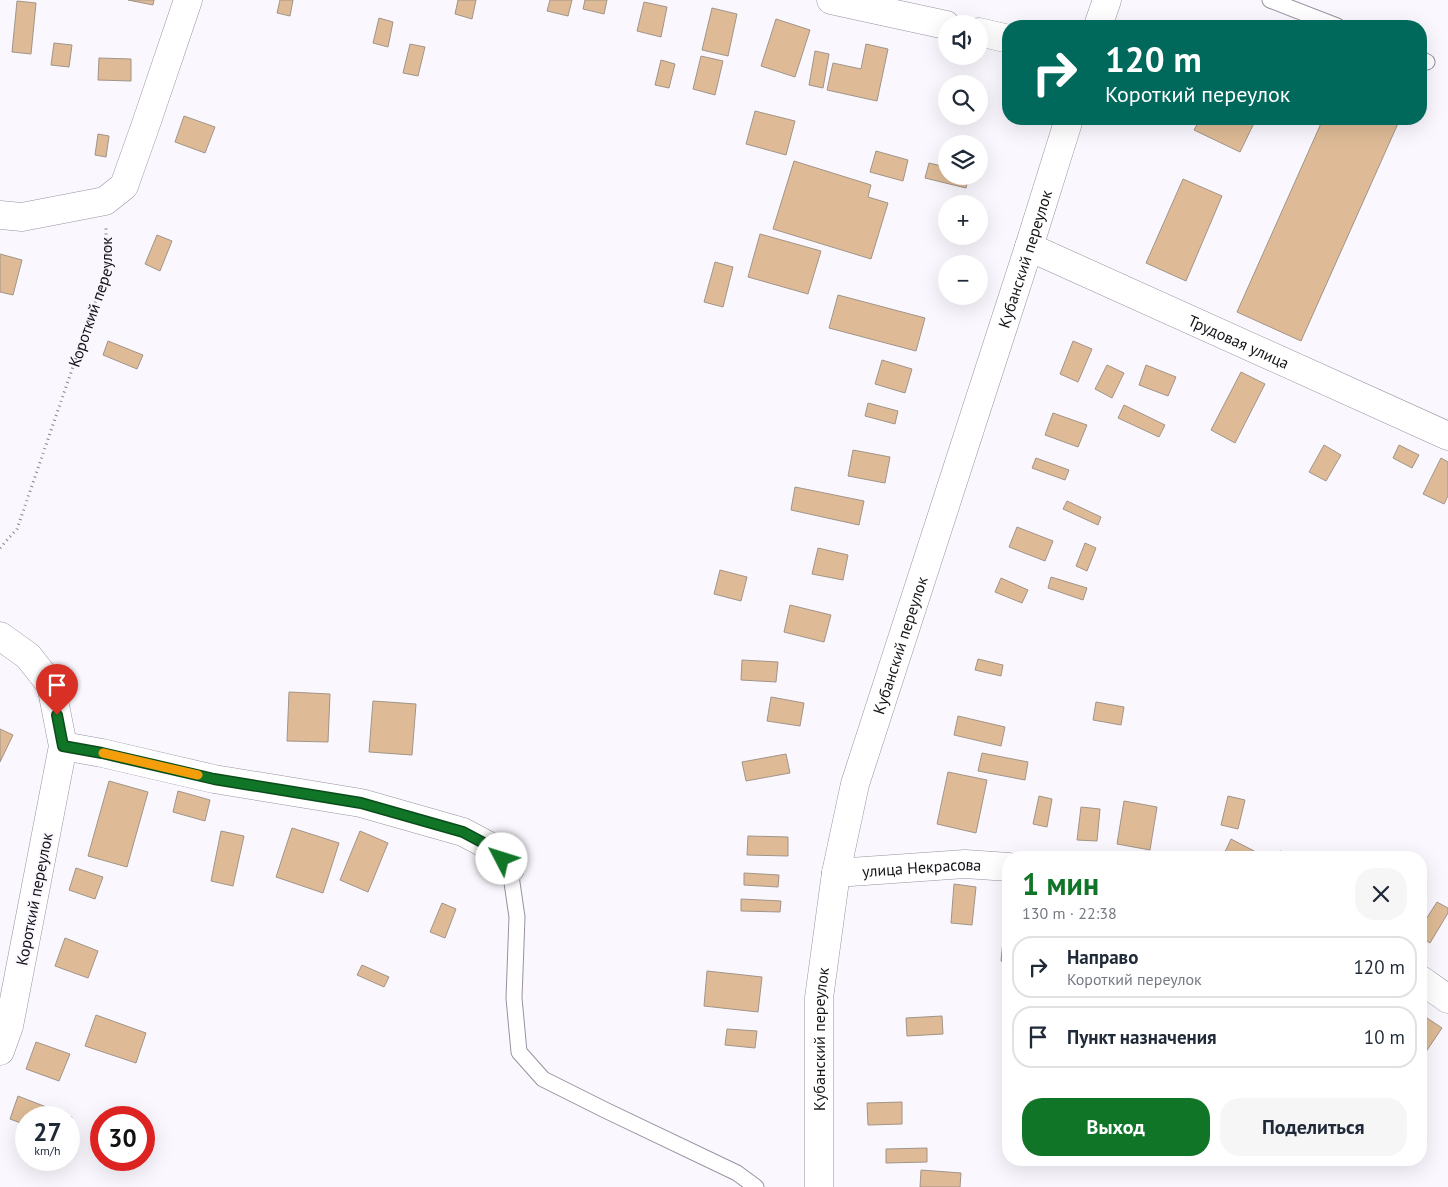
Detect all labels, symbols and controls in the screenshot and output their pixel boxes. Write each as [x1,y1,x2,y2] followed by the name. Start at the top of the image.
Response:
[938,15,988,305] map controls
[938,15,988,65] button: sound
[1105,36,1202,82] text: 120 m
[1022,40,1087,105] icon: right
[938,75,988,125] button: search
[1105,80,1290,108] text: Короткий переулок
[938,135,988,185] button: layers
[993,187,1056,331] street label: Кубанский переулок
[938,195,988,245] button: +
[64,237,116,370] street label: Короткий переулок
[938,255,988,305] button: −
[1185,310,1292,373] street label: Трудовая улица
[868,573,932,717] street label: Кубанский переулок
[36,664,78,715] pin
[43,671,71,699] icon: arrive
[11,831,57,967] street label: Короткий переулок
[475,832,527,884] position arrow
[861,854,982,881] street label: улица Некрасова
[1022,864,1099,903] text: 1 мин
[1355,868,1407,920] button: close
[1022,903,1117,923] text: 130 m · 22:38
[1067,945,1138,969] text: Направо
[1024,953,1052,981] icon: right
[1353,955,1405,979] text: 120 m
[809,966,833,1111] street label: Кубанский переулок
[1067,969,1202,989] text: Короткий переулок
[1024,1023,1052,1051] icon: arrive
[1067,1025,1217,1049] text: Пункт назначения
[1364,1025,1405,1049] text: 10 m
[1022,1098,1210,1156] button: Выход
[1220,1098,1407,1156] button: Поделиться
[90,1106,155,1171] speed limit sign: 30
[33,1116,62,1148] text: 27
[34,1143,61,1158] text: km/h

